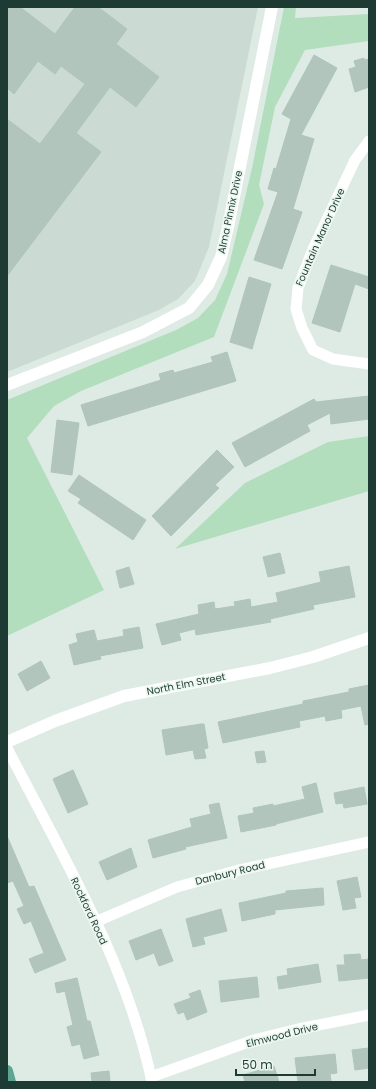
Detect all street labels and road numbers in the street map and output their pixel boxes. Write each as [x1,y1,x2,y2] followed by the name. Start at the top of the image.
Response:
[214,169,246,255] street label: Alma Pinnix Drive
[292,186,348,288] street label: Fountain Manor Drive
[145,669,227,699] street label: North Elm Street
[194,857,266,889] street label: Danbury Road
[67,875,111,947] street label: Rockford Road
[245,1019,319,1051] street label: Elmwood Drive

